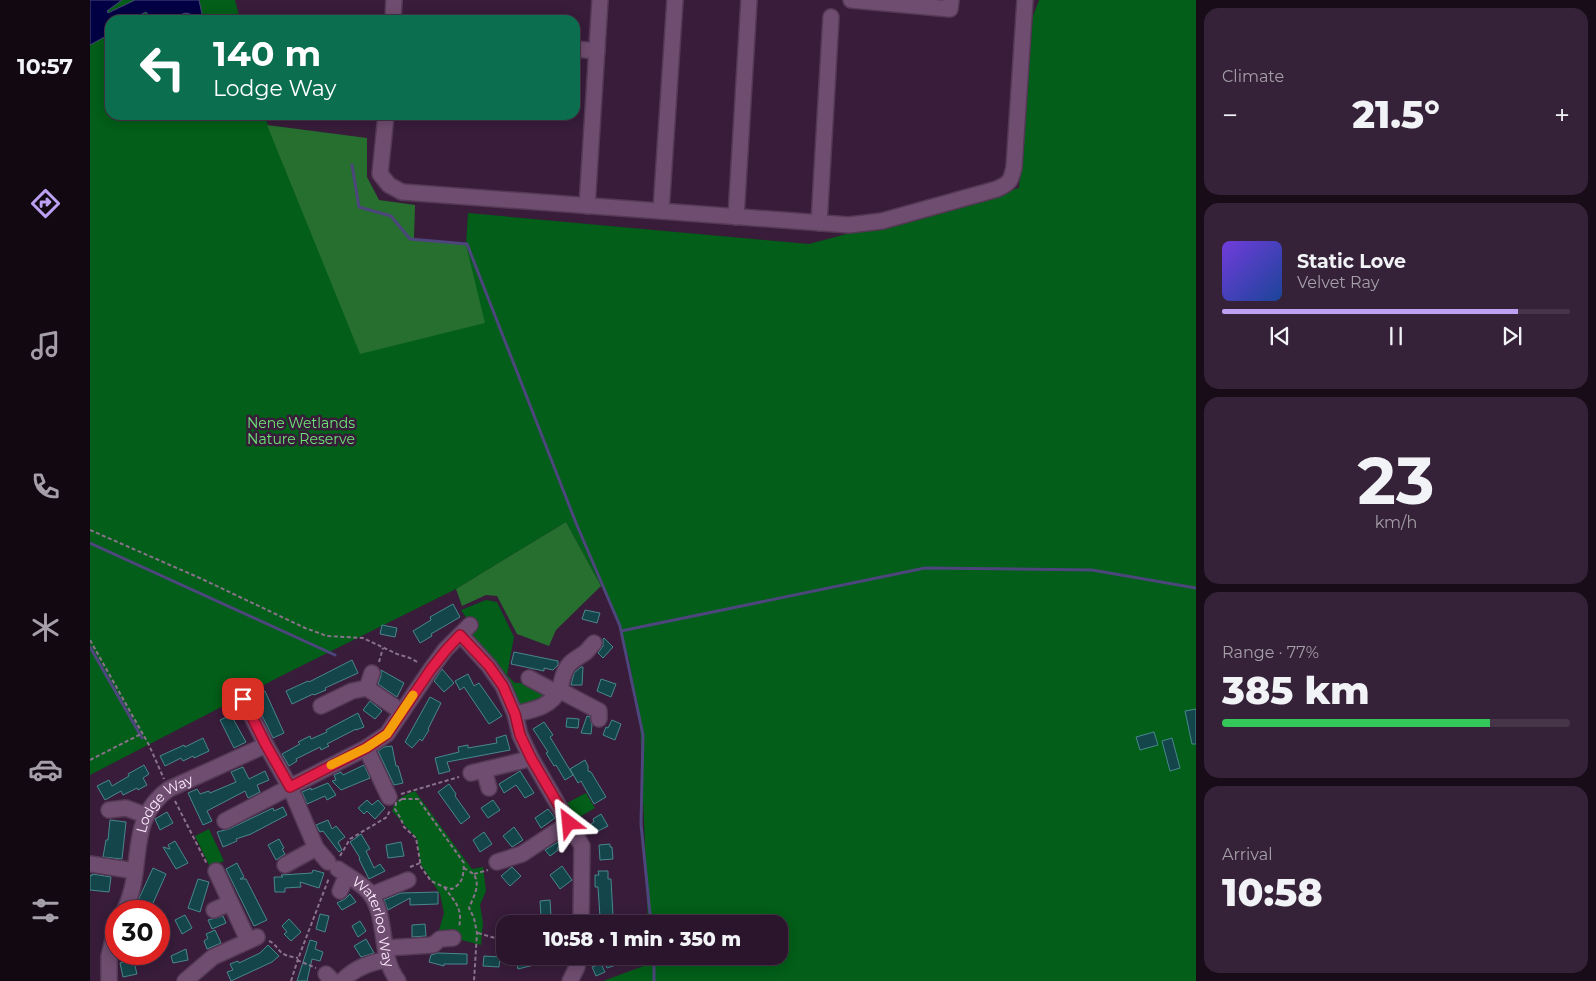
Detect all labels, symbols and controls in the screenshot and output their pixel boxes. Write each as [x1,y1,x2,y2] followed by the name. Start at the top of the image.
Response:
[213,32,321,75] text: 140 m
[130,35,195,100] icon: left
[17,53,73,80] text: 10:57
[1222,67,1284,86] text: Climate
[213,75,336,102] text: Lodge Way
[1352,91,1440,138] text: 21.5°
[1222,98,1238,132] text: −
[1554,98,1570,132] text: +
[28,186,63,221] icon: directions
[1297,250,1406,273] text: Static Love
[1297,273,1379,292] text: Velvet Ray
[1266,322,1294,350] icon: previous
[1382,322,1410,350] icon: pause
[1498,322,1526,350] icon: next
[28,328,63,363] icon: music
[247,414,355,448] park label: Nene Wetlands Nature Reserve
[1358,441,1434,520] text: 23
[28,469,63,504] icon: phone
[1375,513,1417,532] text: km/h
[28,610,63,645] icon: climate
[1222,643,1319,662] text: Range · 77%
[1222,667,1370,714] text: 385 km
[222,678,264,720] pin
[229,685,257,713] icon: arrive
[28,752,63,787] icon: car
[132,770,196,835] street label: Lodge Way
[542,796,594,848] position arrow
[1222,845,1272,864] text: Arrival
[1222,869,1323,916] text: 10:58
[349,872,399,970] street label: Waterloo Way
[28,893,63,928] icon: filters
[105,900,170,965] speed limit sign: 30
[543,928,741,951] text: 10:58 · 1 min · 350 m

